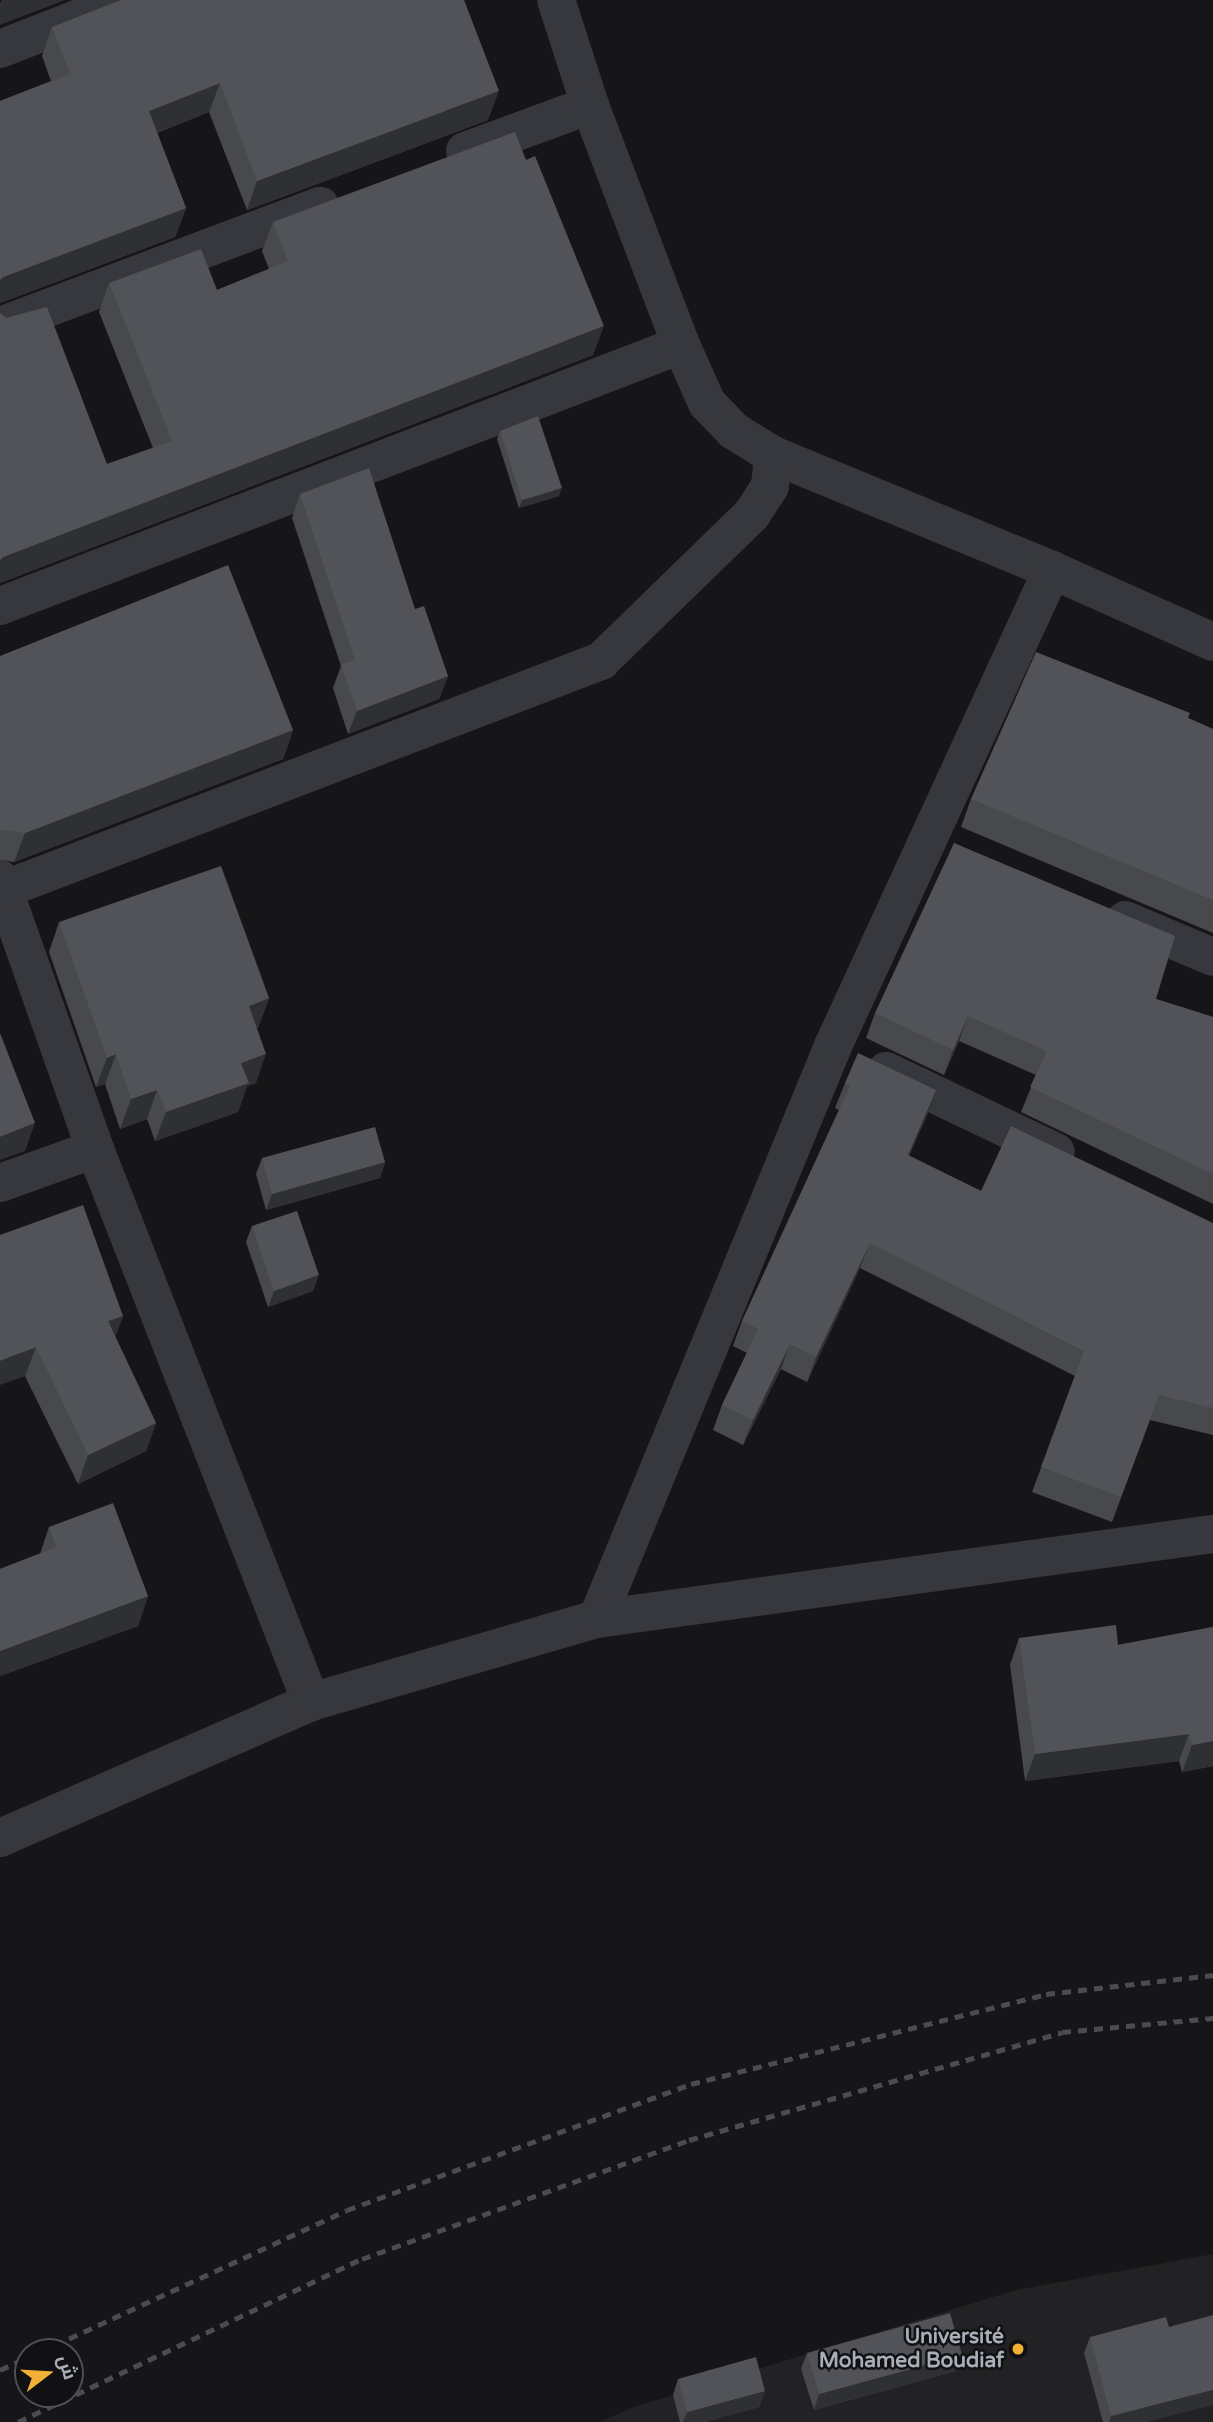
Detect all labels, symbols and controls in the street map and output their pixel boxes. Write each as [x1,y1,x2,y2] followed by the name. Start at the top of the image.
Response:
[819,2324,1004,2374] place label: Université Mohamed Boudiaf
[14,2338,84,2408] north arrow
[1010,2341,1026,2357] marker: Université Mohamed Boudiaf
[53,2353,81,2382] text: ش

